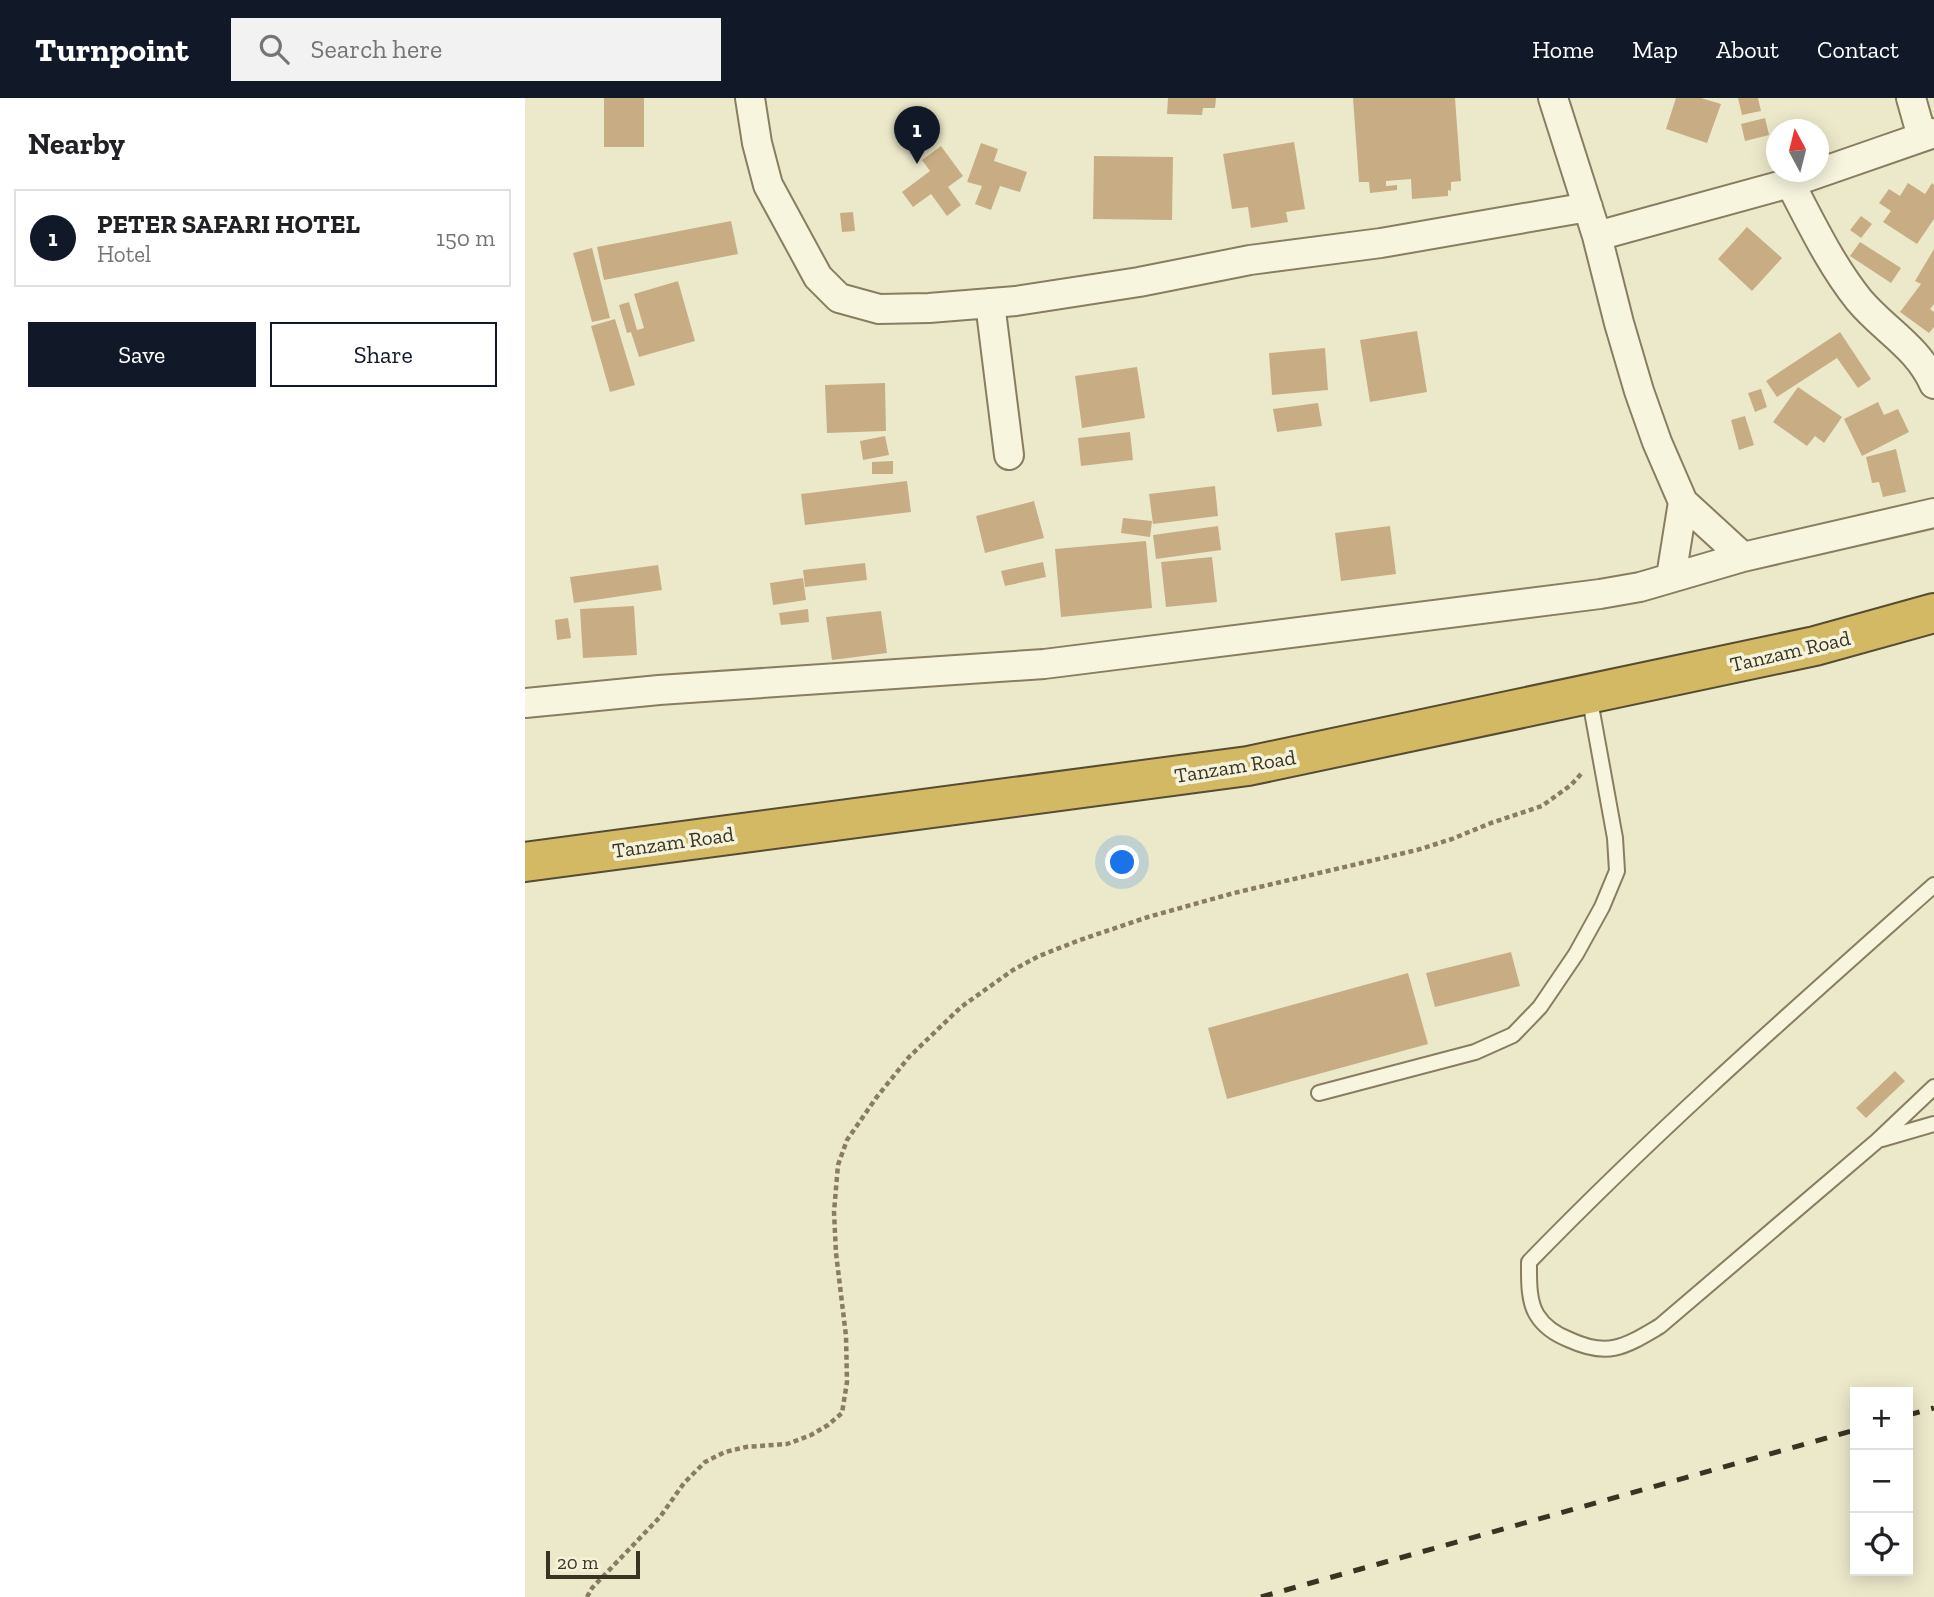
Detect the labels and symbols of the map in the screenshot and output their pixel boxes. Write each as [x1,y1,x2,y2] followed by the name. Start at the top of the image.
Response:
[894,106,940,164] pin: 1
[1766,119,1829,182] north arrow
[1728,625,1853,677] street label: Tanzam Road
[1173,744,1298,788] street label: Tanzam Road
[611,821,736,863] street label: Tanzam Road
[1105,845,1139,879] your location
[546,1548,641,1580] scale bar

